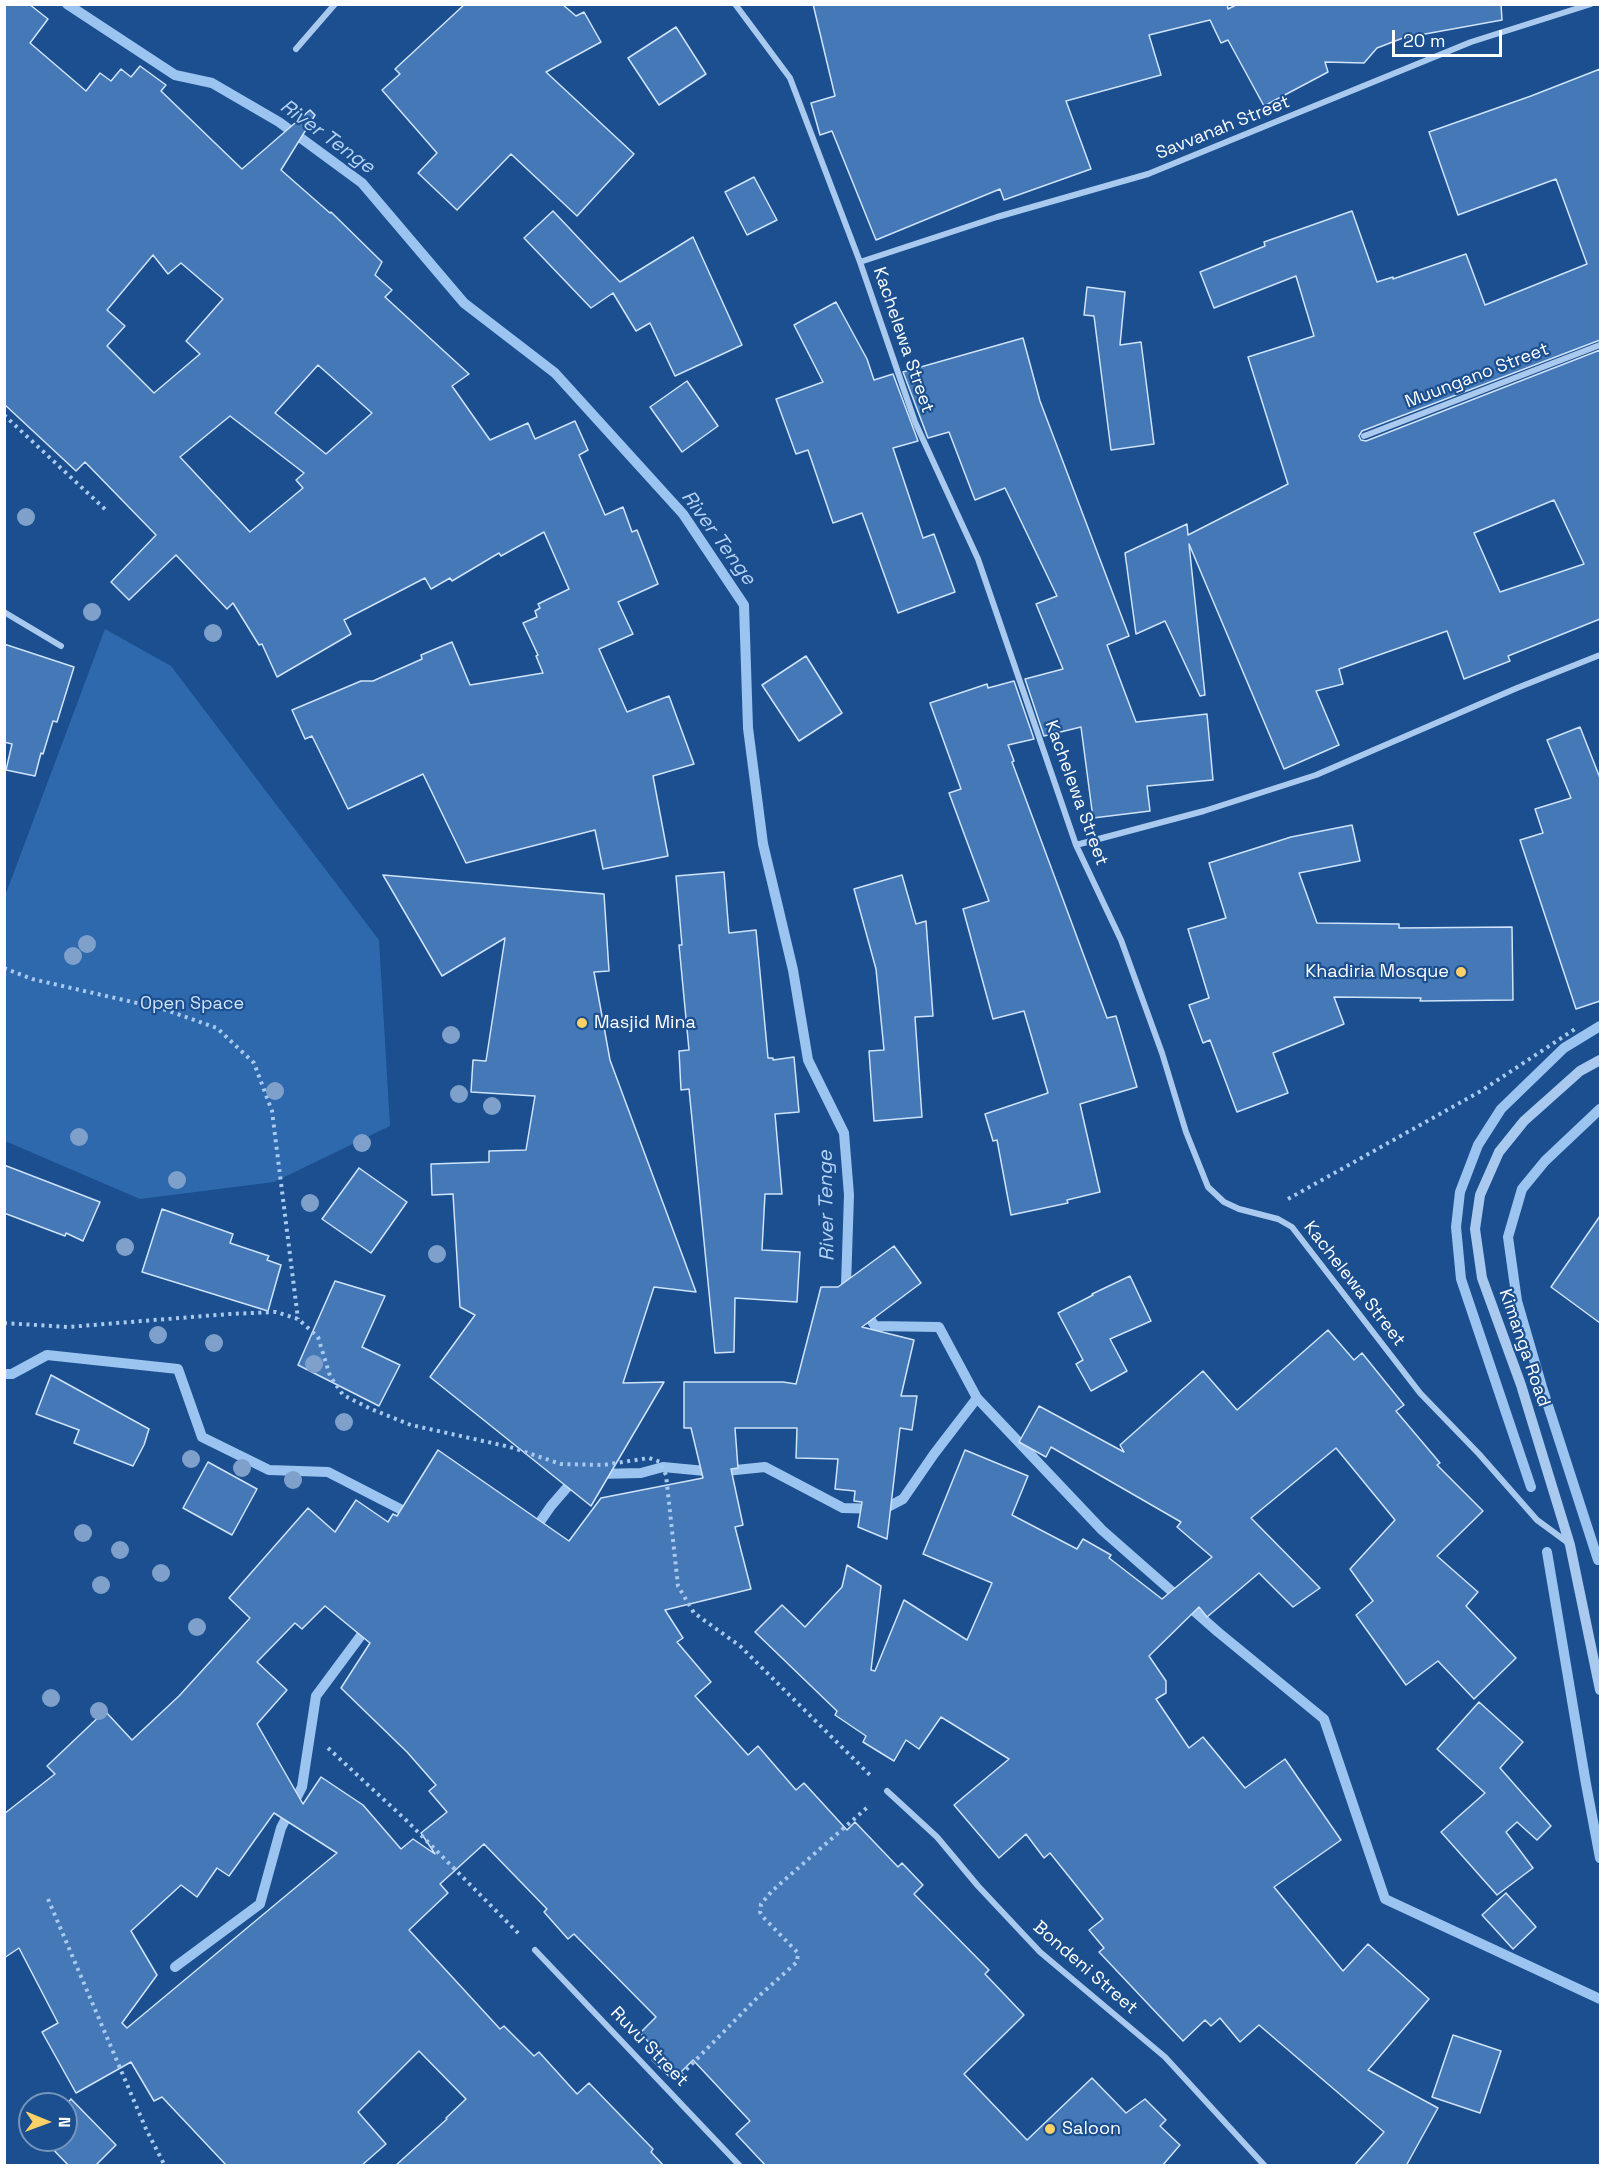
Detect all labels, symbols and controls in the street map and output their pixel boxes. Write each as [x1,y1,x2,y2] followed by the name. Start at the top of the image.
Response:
[1395,18,1504,56] scale bar
[1403,29,1446,52] text: 20 m
[1153,91,1293,165] street label: Savvanah Street
[275,95,379,179] water label: River Tenge
[868,264,938,416] street label: Kachelewa Street
[1402,339,1552,413] street label: Muungano Street
[676,486,760,590] water label: River Tenge
[1040,718,1112,868] street label: Kachelewa Street
[1305,961,1449,983] place label: Khadiria Mosque
[1454,965,1468,979] marker: Khadiria Mosque
[140,993,244,1015] park label: Open Space
[594,1012,696,1034] place label: Masjid Mina
[575,1016,589,1030] marker: Masjid Mina
[814,1150,840,1262] water label: River Tenge
[1298,1217,1410,1351] street label: Kachelewa Street
[1494,1286,1554,1410] street label: Kimanga Road
[1028,1917,1142,2019] street label: Bondeni Street
[606,2003,692,2091] street label: Ruvu Street
[18,2092,78,2152] north arrow
[54,2117,75,2128] text: N
[1062,2118,1121,2140] place label: Saloon
[1043,2122,1057,2136] marker: Saloon

